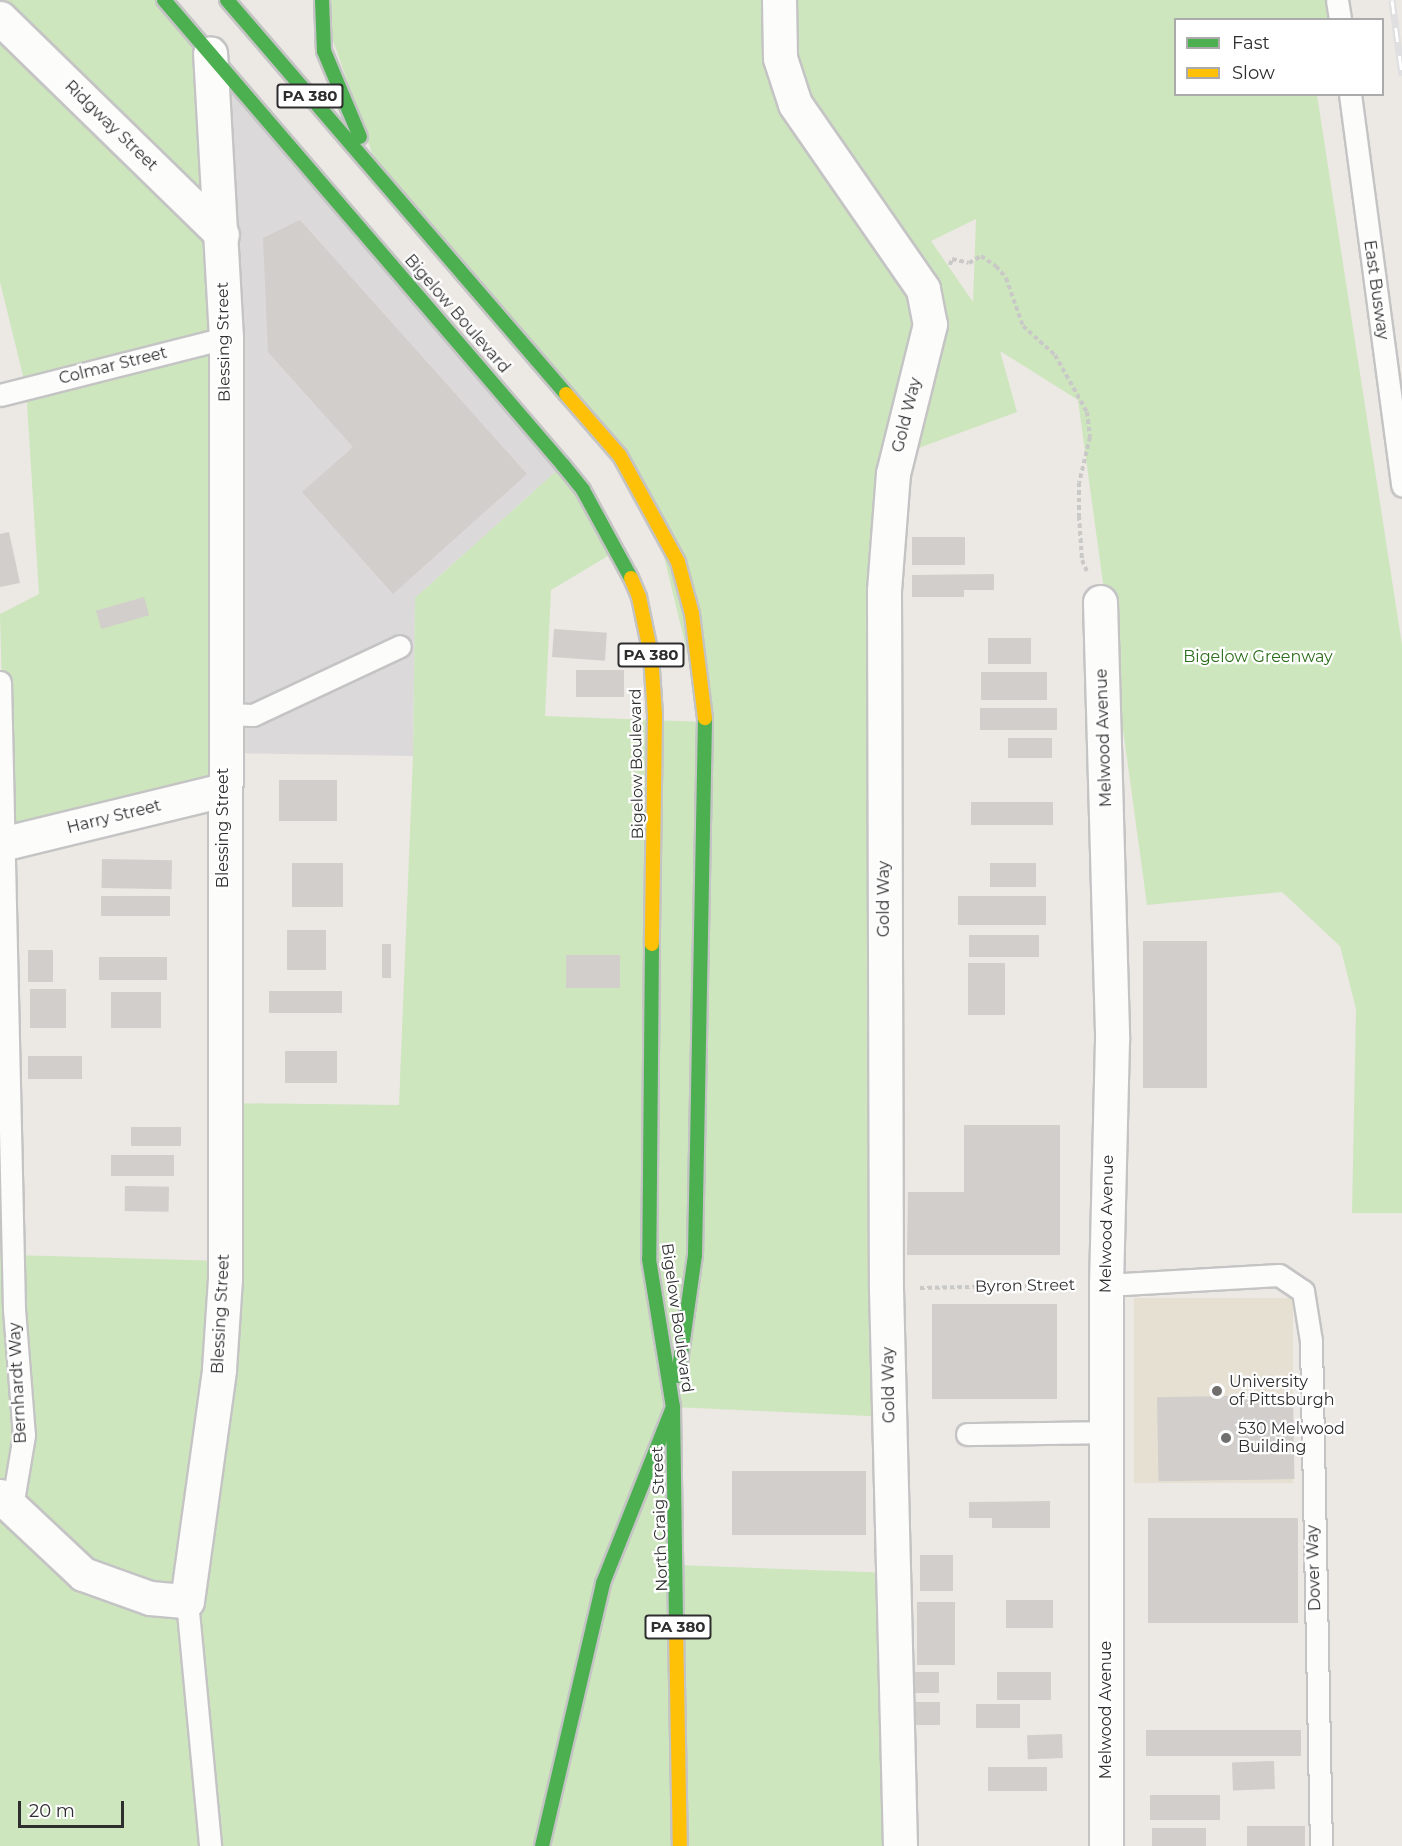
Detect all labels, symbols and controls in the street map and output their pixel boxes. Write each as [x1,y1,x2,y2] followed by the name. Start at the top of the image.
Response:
[1174,18,1384,96] legend
[1232,32,1270,54] text: Fast
[1232,62,1275,84] text: Slow
[61,77,161,175] street label: Ridgway Street
[276,84,344,108] road number: PA 380
[1359,239,1393,341] street label: East Busway
[400,251,514,377] street label: Bigelow Boulevard
[213,282,235,402] street label: Blessing Street
[57,343,169,389] street label: Colmar Street
[888,376,926,454] street label: Gold Way
[616,643,686,667] road number: PA 380
[1183,647,1333,667] park label: Bigelow Greenway
[1092,668,1116,808] street label: Melwood Avenue
[626,688,648,840] street label: Bigelow Boulevard
[213,768,233,888] street label: Blessing Street
[65,796,163,838] street label: Harry Street
[874,861,894,937] street label: Gold Way
[1096,1155,1118,1293] street label: Melwood Avenue
[657,1242,697,1394] street label: Bigelow Boulevard
[208,1253,234,1375] street label: Blessing Street
[975,1276,1075,1296] street label: Byron Street
[5,1322,31,1444] street label: Bernhardt Way
[879,1347,899,1423] street label: Gold Way
[1229,1372,1334,1410] place label: University of Pittsburgh
[1210,1384,1224,1398] marker: University of Pittsburgh
[1238,1419,1345,1457] place label: 530 Melwood Building
[1219,1431,1233,1445] marker: 530 Melwood Building
[648,1446,672,1592] street label: North Craig Street
[1303,1524,1325,1612] street label: Dover Way
[644,1615,712,1639] road number: PA 380
[1096,1641,1116,1779] street label: Melwood Avenue
[21,1789,128,1827] scale bar
[29,1800,75,1822] text: 20 m

